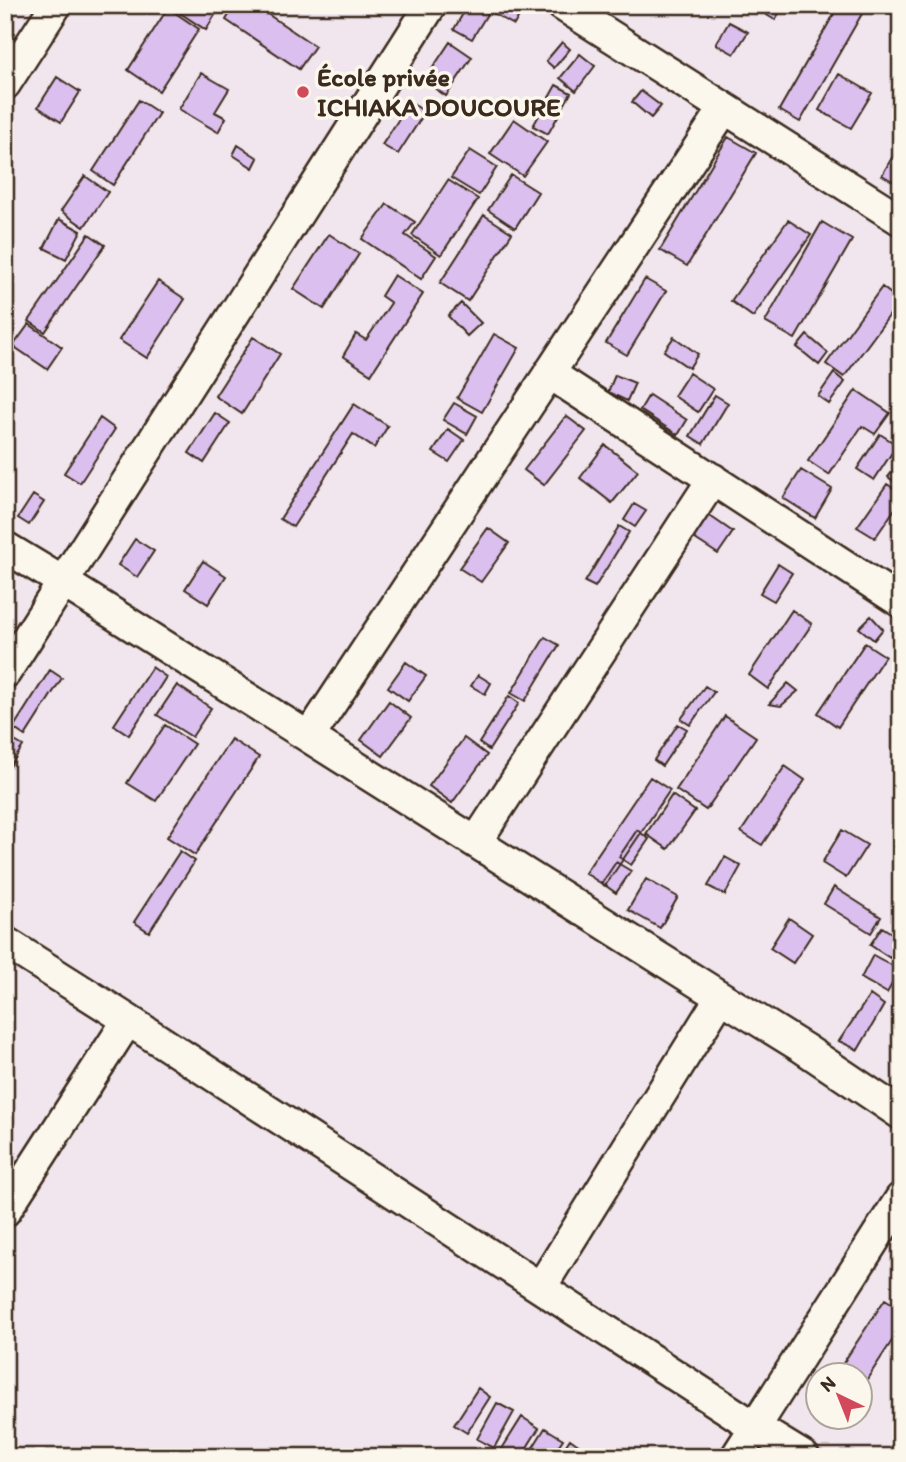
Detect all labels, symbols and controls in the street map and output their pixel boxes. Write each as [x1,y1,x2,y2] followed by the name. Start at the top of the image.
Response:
[317,61,561,123] place label: École privée ICHIAKA DOUCOURE
[295,84,311,100] marker: École privée ICHIAKA DOUCOURE
[804,1360,874,1430] north arrow
[815,1371,840,1397] text: N

